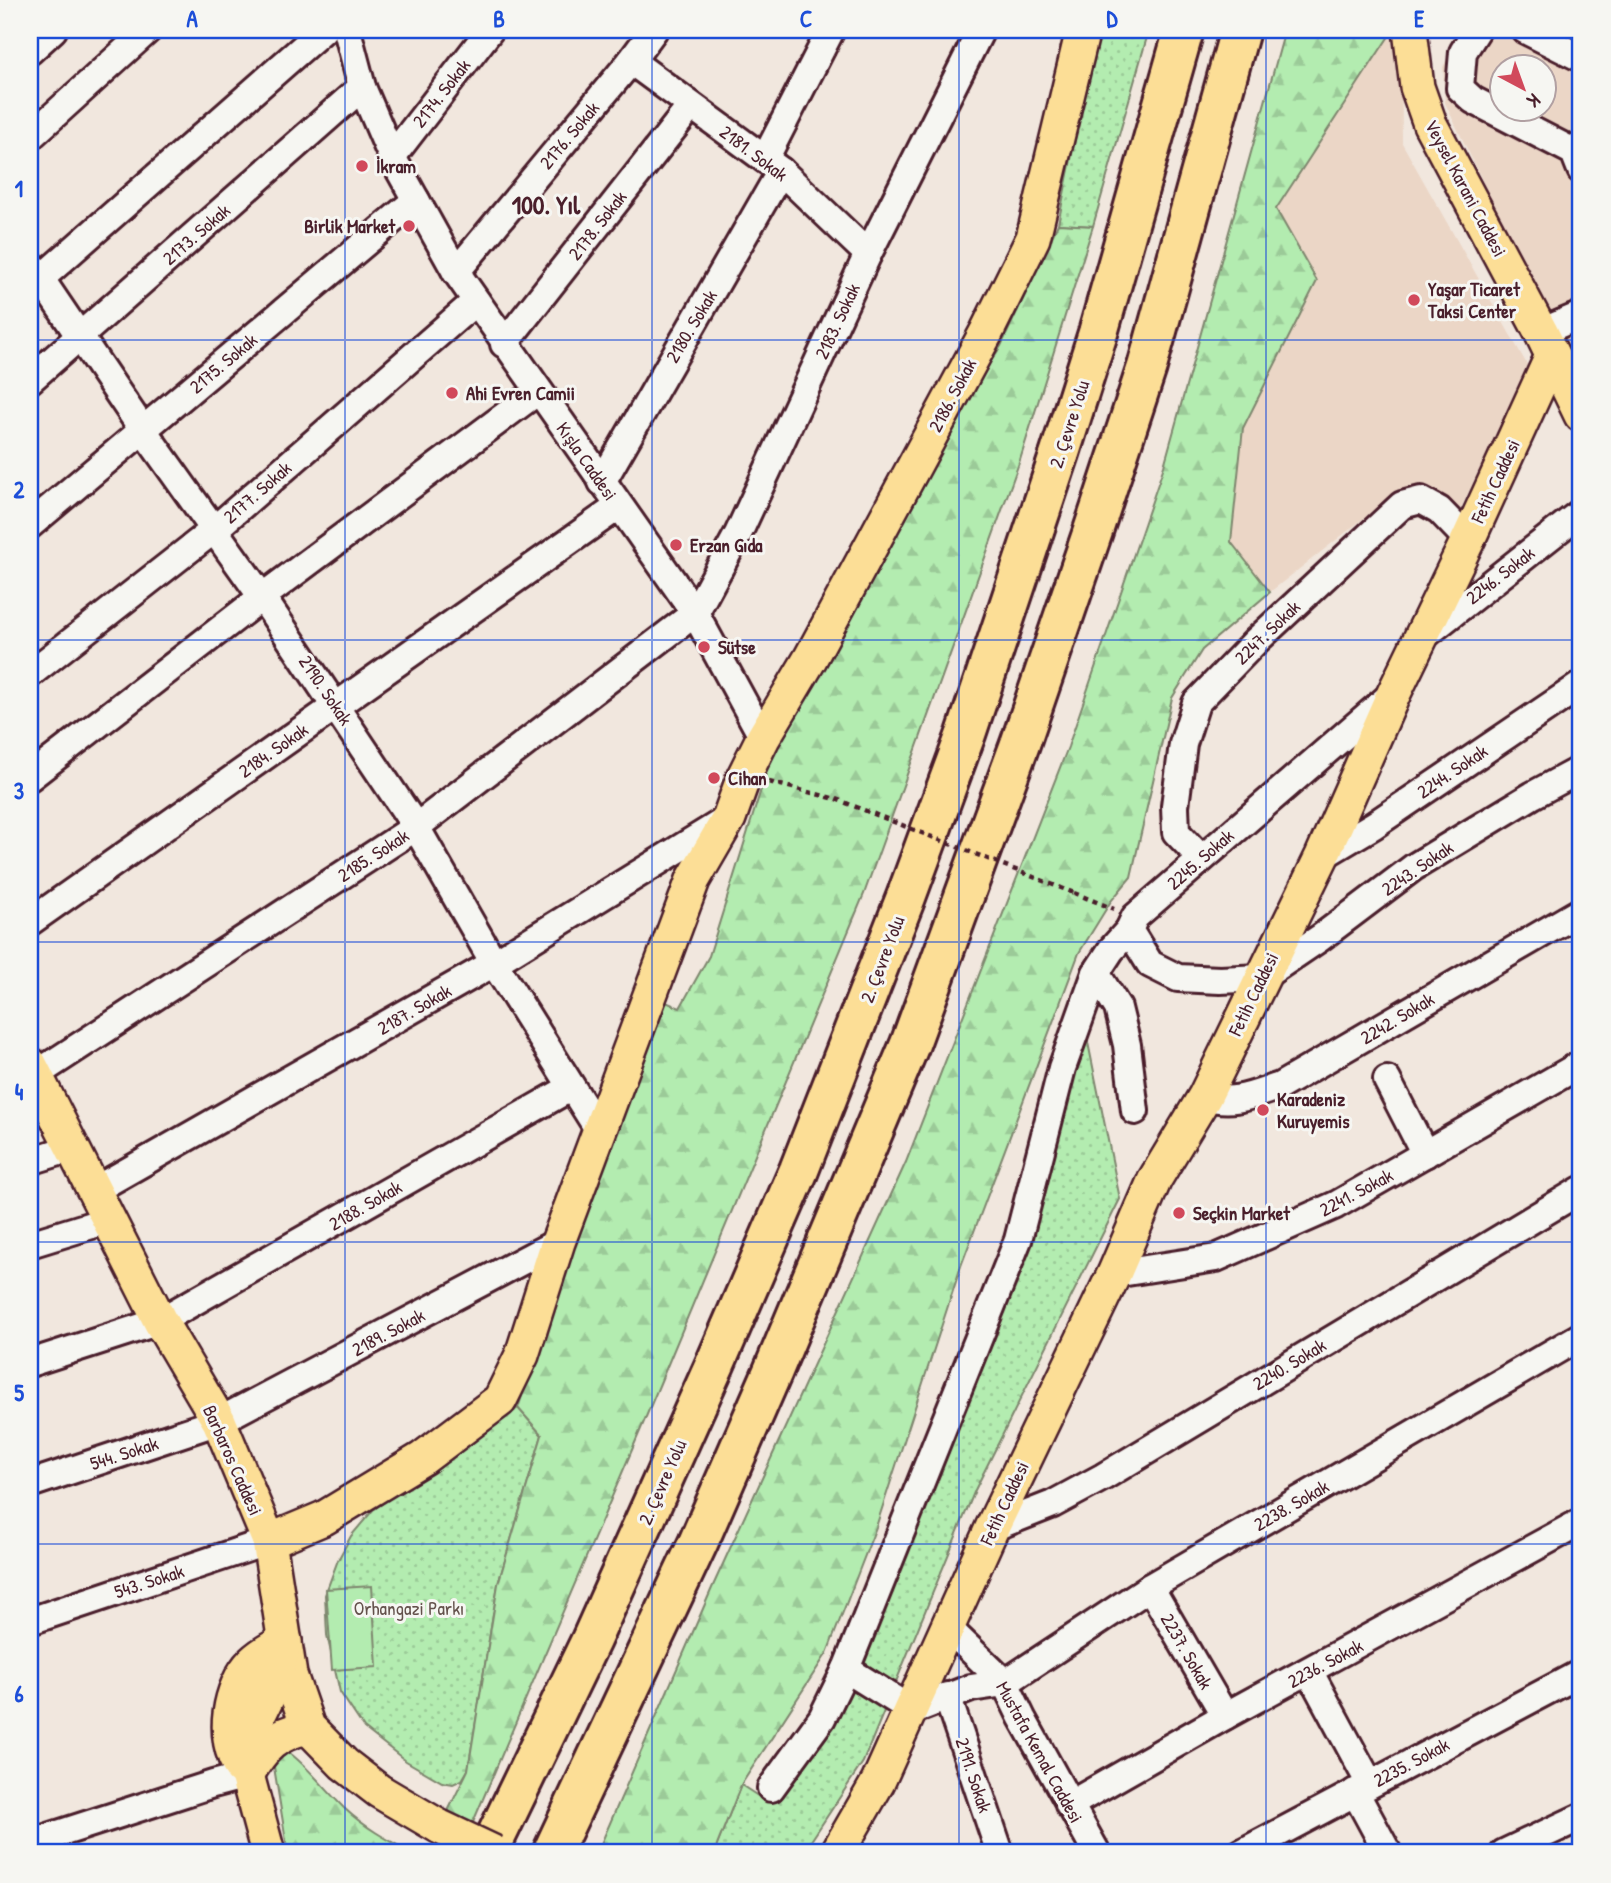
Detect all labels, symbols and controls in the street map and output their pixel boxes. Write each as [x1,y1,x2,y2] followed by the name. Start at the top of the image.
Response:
[186,3,198,34] text: A
[493,3,505,34] text: B
[800,3,812,34] text: C
[1107,3,1119,34] text: D
[1414,3,1425,34] text: E
[1488,52,1558,122] north arrow
[406,53,476,133] street label: 2174. Sokak
[1522,88,1546,114] text: K
[533,96,605,174] street label: 2176. Sokak
[1419,115,1513,261] street label: Veysel Karani Caddesi
[715,119,793,187] street label: 2181. Sokak
[376,153,416,179] place label: İkram
[354,158,370,174] marker: İkram
[15,173,23,204] text: 1
[562,185,632,265] street label: 2178. Sokak
[512,187,581,222] district label: 100. Yıl
[157,197,235,271] street label: 2173. Sokak
[304,213,396,239] place label: Birlik Market
[401,218,417,234] marker: Birlik Market
[1427,276,1521,324] place label: Yaşar Ticaret Taksi Center
[808,279,866,363] street label: 2183. Sokak
[659,285,723,367] street label: 2180. Sokak
[1406,292,1422,308] marker: Yaşar Ticaret Taksi Center
[184,327,263,399] street label: 2175. Sokak
[922,354,982,436] street label: 2186. Sokak
[1043,376,1096,471] street label: 2. Çevre Yolu
[466,380,575,406] place label: Ahi Evren Camii
[444,385,460,401] marker: Ahi Evren Camii
[550,417,624,505] street label: Kışla Caddesi
[1464,435,1526,528] street label: Fetih Caddesi
[217,455,297,529] street label: 2177. Sokak
[14,474,25,505] text: 2
[690,532,763,558] place label: Erzan Gıda
[668,537,684,553] marker: Erzan Gıda
[1460,540,1540,610] street label: 2246. Sokak
[1228,594,1306,670] street label: 2247. Sokak
[718,634,756,660] place label: Sütse
[696,639,712,655] marker: Sütse
[293,650,359,730] street label: 2190. Sokak
[233,717,313,783] street label: 2184. Sokak
[1412,738,1493,804] street label: 2244. Sokak
[728,765,767,791] place label: Cihan
[706,770,722,786] marker: Cihan
[14,775,24,806] text: 3
[332,822,414,888] street label: 2185. Sokak
[1161,823,1239,895] street label: 2245. Sokak
[1376,834,1458,902] street label: 2243. Sokak
[854,912,911,1006] street label: 2. Çevre Yolu
[1221,948,1284,1041] street label: Fetih Caddesi
[372,977,456,1041] street label: 2187. Sokak
[1355,986,1439,1050] street label: 2242. Sokak
[15,1076,24,1107] text: 4
[1277,1086,1350,1135] place label: Karadeniz Kuruyemis
[1255,1102,1271,1118] marker: Karadeniz Kuruyemis
[1315,1162,1397,1222] street label: 2241. Sokak
[324,1174,406,1236] street label: 2188. Sokak
[1193,1200,1291,1226] place label: Seçkin Market
[1171,1205,1187,1221] marker: Seçkin Market
[347,1302,429,1362] street label: 2189. Sokak
[1247,1332,1331,1396] street label: 2240. Sokak
[14,1377,24,1408] text: 5
[197,1401,269,1519] street label: Barbaros Caddesi
[87,1430,162,1476] street label: 544. Sokak
[632,1435,693,1529] street label: 2. Çevre Yolu
[973,1457,1035,1550] street label: Fetih Caddesi
[1249,1473,1333,1537] street label: 2238. Sokak
[111,1558,187,1604] street label: 543. Sokak
[354,1595,464,1621] park label: Orhangazi Parkı
[1155,1608,1219,1694] street label: 2237. Sokak
[1283,1632,1367,1694] street label: 2236. Sokak
[990,1677,1090,1827] street label: Mustafa Kemal Caddesi
[14,1678,24,1709] text: 6
[1369,1731,1454,1793] street label: 2235. Sokak
[950,1734,998,1816] street label: 2191. Sokak

